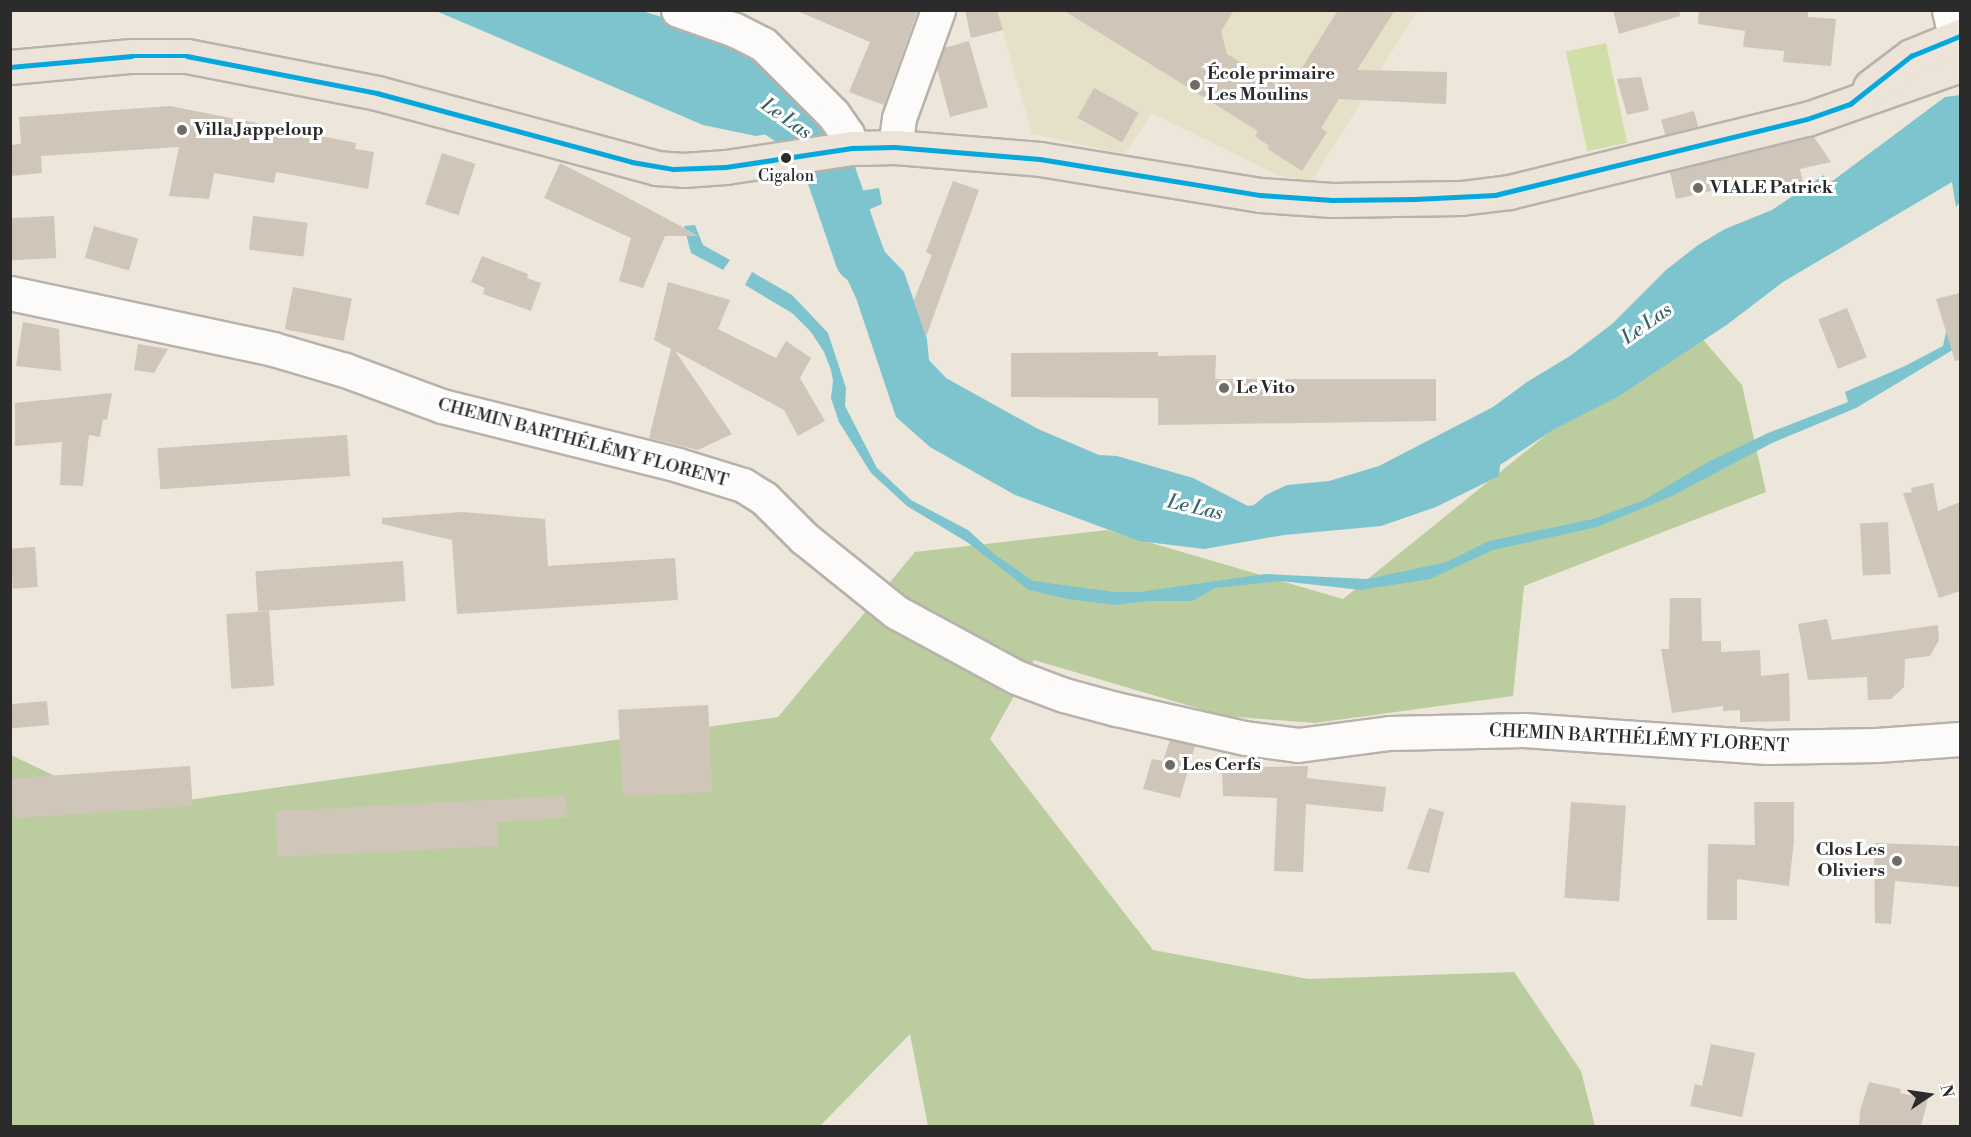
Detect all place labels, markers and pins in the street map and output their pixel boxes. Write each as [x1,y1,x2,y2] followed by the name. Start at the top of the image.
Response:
[1207,64,1335,106] place label: École primaire Les Moulins
[1188,78,1202,92] marker: École primaire Les Moulins
[194,119,324,141] place label: Villa Jappeloup
[175,123,189,137] marker: Villa Jappeloup
[780,152,792,164] marker: Cigalon
[758,166,814,186] place label: Cigalon
[1710,177,1833,199] place label: VIALE Patrick
[1691,181,1705,195] marker: VIALE Patrick
[1236,377,1295,399] place label: Le Vito
[1217,381,1231,395] marker: Le Vito
[1182,754,1261,776] place label: Les Cerfs
[1163,758,1177,772] marker: Les Cerfs
[1815,840,1885,882] place label: Clos Les Oliviers
[1890,854,1904,868] marker: Clos Les Oliviers

